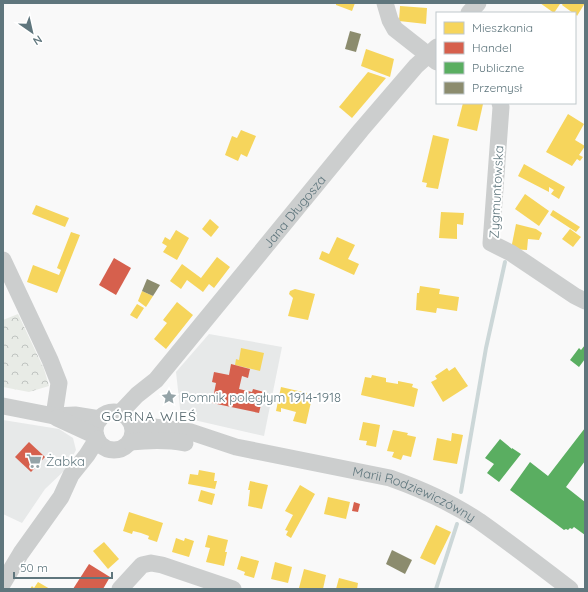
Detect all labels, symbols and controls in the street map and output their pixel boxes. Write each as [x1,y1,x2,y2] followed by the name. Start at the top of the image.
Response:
[12,12,52,52] north arrow
[436,12,576,104] legend
[472,20,533,35] text: Mieszkania
[30,32,45,48] text: N
[472,40,512,55] text: Handel
[472,60,524,75] text: Publiczne
[472,80,522,95] text: Przemysł
[486,145,506,239] street label: Zygmuntowska
[260,172,329,251] street label: Jana Długosza
[160,388,178,406] place icon: Pomnik poległym 1914-1918
[181,389,341,405] place label: Pomnik poległym 1914-1918
[101,407,197,425] district label: GÓRNA WIEŚ
[25,452,43,470] supermarket icon: Żabka
[46,453,85,469] place label: Żabka
[351,463,479,525] street label: Marii Rodziewiczówny
[14,554,112,580] scale bar
[20,560,48,575] text: 50 m

